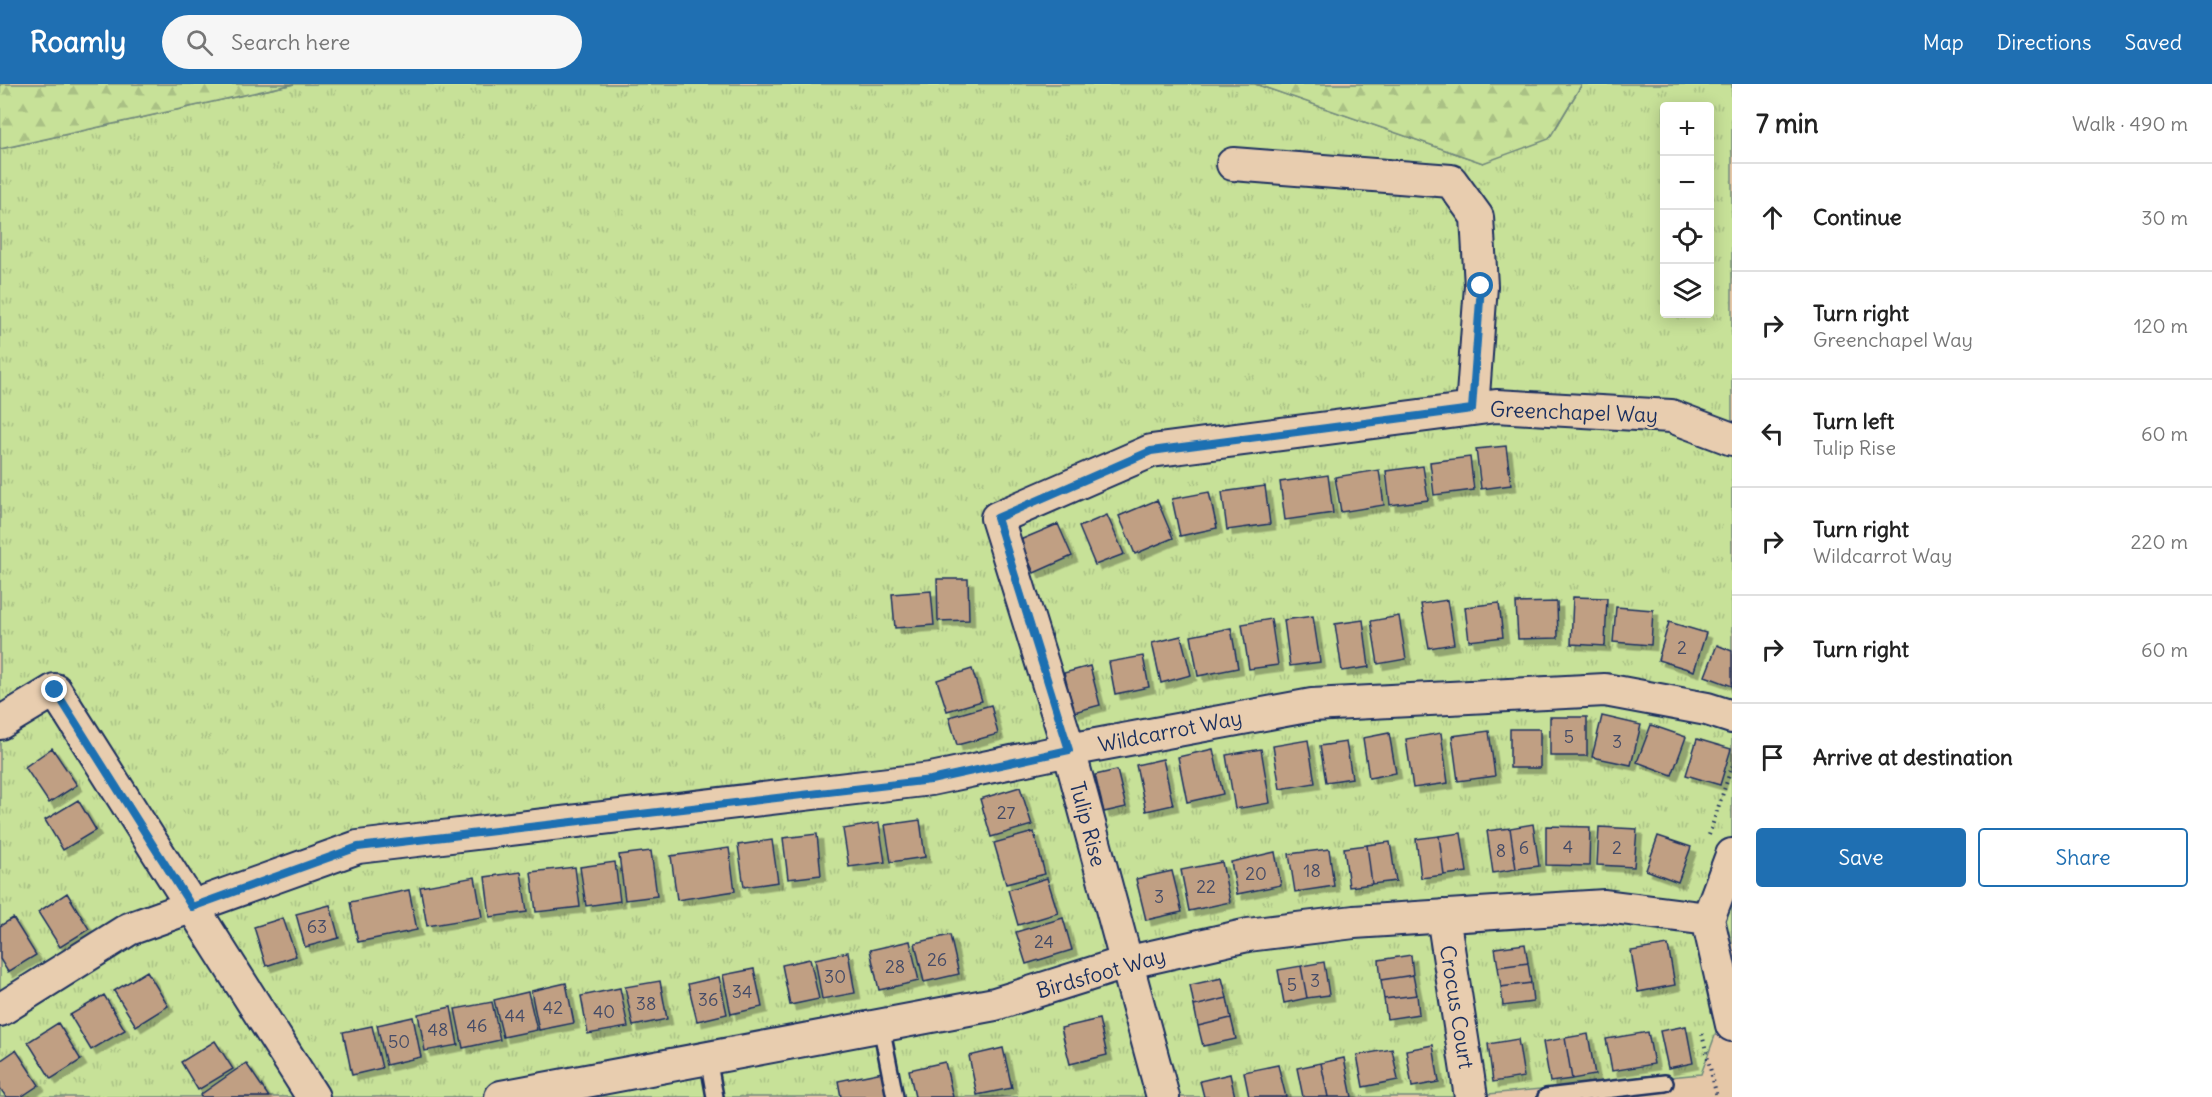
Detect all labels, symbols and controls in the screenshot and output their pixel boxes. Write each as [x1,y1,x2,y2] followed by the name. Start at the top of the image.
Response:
[162,15,582,69] search box
[30,24,126,60] text: Roamly
[183,26,216,59] icon: search
[231,28,350,56] text: Search here
[1923,29,1964,56] text: Map
[1997,29,2091,56] text: Directions
[2124,29,2182,56] text: Saved
[1660,102,1714,318] map controls
[1660,102,1714,156] button: +
[1756,107,1819,140] text: 7 min
[2072,111,2188,136] text: Walk · 490 m
[1660,156,1714,210] button: −
[1756,201,1789,234] icon: ahead
[1813,203,1902,231] text: Continue
[2141,205,2188,230] text: 30 m
[1660,210,1714,264] button: locate
[1660,264,1714,318] button: layers
[1467,272,1493,298] route start
[1813,299,1909,327] text: Turn right
[1756,309,1789,342] icon: right
[2134,313,2188,338] text: 120 m
[1813,327,1973,352] text: Greenchapel Way
[1490,396,1658,428] street label: Greenchapel Way
[1813,407,1894,435] text: Turn left
[1756,417,1789,450] icon: left
[2141,421,2188,446] text: 60 m
[1813,435,1896,460] text: Tulip Rise
[1813,515,1909,543] text: Turn right
[1756,525,1789,558] icon: right
[2131,529,2188,554] text: 220 m
[1813,543,1952,568] text: Wildcarrot Way
[1756,633,1789,666] icon: right
[1813,635,1909,663] text: Turn right
[1677,636,1687,659] house number: 2
[2141,637,2188,662] text: 60 m
[41,676,67,702] route end
[1096,704,1244,758] street label: Wildcarrot Way
[1564,725,1574,748] house number: 5
[1612,730,1622,753] house number: 3
[1756,741,1789,774] icon: arrive
[1813,743,2013,771] text: Arrive at destination
[1064,778,1112,870] street label: Tulip Rise
[997,801,1016,824] house number: 27
[1756,828,1966,887] button: Save
[1978,828,2188,887] button: Share
[1563,835,1573,858] house number: 4
[1519,836,1529,859] house number: 6
[1612,836,1622,859] house number: 2
[1496,839,1506,862] house number: 8
[1303,859,1321,882] house number: 18
[1245,862,1267,885] house number: 20
[1196,875,1216,898] house number: 22
[1154,885,1164,908] house number: 3
[307,915,327,938] house number: 63
[1034,930,1054,953] house number: 24
[1033,942,1169,1004] street label: Birdsfoot Way
[1434,943,1480,1071] street label: Crocus Court
[927,948,947,971] house number: 26
[885,955,905,978] house number: 28
[824,965,846,988] house number: 30
[1310,969,1320,992] house number: 3
[1287,973,1297,996] house number: 5
[732,980,752,1003] house number: 34
[698,988,718,1011] house number: 36
[636,992,656,1015] house number: 38
[543,996,563,1019] house number: 42
[593,1000,615,1023] house number: 40
[505,1004,525,1027] house number: 44
[467,1014,487,1037] house number: 46
[428,1018,448,1041] house number: 48
[388,1030,410,1053] house number: 50

